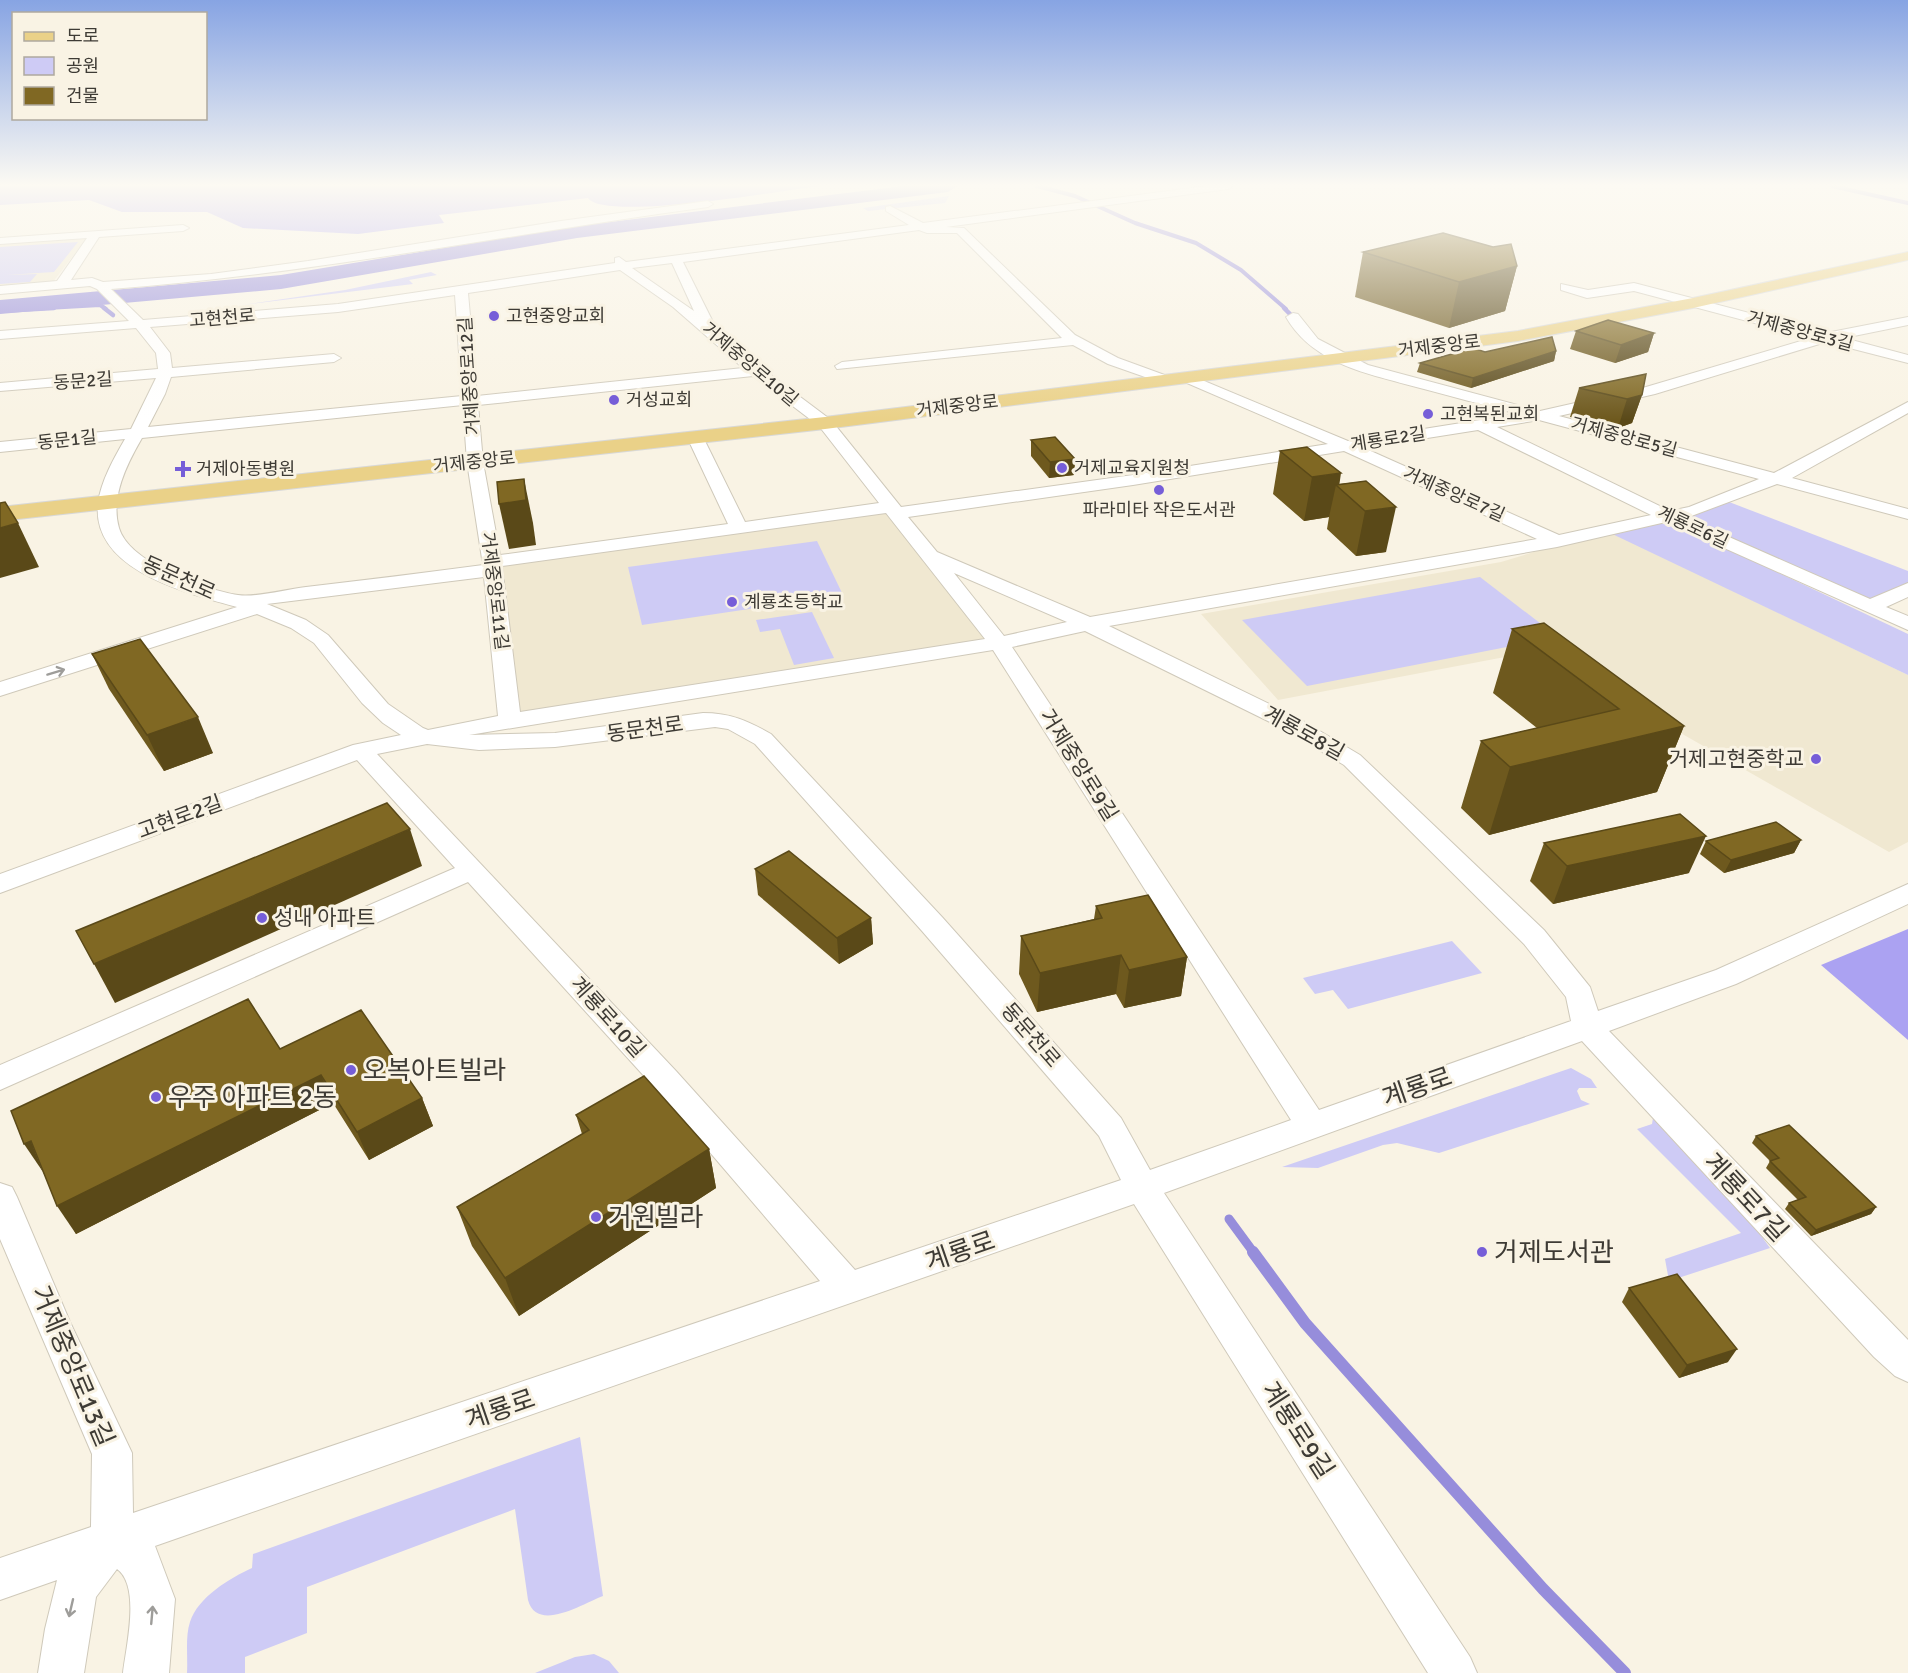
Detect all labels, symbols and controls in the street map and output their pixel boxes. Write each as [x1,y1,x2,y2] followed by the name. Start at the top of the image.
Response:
[12,12,207,120] legend
[66,25,99,47] text: 도로
[66,55,99,77] text: 공원
[66,85,99,107] text: 건물
[188,304,256,332] street label: 고현천로
[506,305,605,327] place label: 고현중앙교회
[1744,306,1856,356] street label: 거제중앙로3길
[487,309,501,323] marker: 고현중앙교회
[454,316,484,436] street label: 거제중앙로12길
[697,317,803,411] street label: 거제중앙로10길
[1397,330,1481,362] street label: 거제중앙로
[53,368,113,394] street label: 동문2길
[626,389,692,411] place label: 거성교회
[915,390,999,422] street label: 거제중앙로
[607,393,621,407] marker: 거성교회
[1440,403,1539,425] place label: 고현복된교회
[1421,407,1435,421] marker: 고현복된교회
[1568,412,1680,462] street label: 거제중앙로5길
[1349,422,1427,456] street label: 계룡로2길
[36,426,98,454] street label: 동문1길
[432,447,516,477] street label: 거제중앙로
[1074,457,1190,479] place label: 거제교육지원청
[196,458,295,480] place label: 거제아동병원
[174,460,192,478] marker: 거제아동병원
[1055,461,1069,475] marker: 거제교육지원청
[1400,462,1508,526] street label: 거제중앙로7길
[1152,483,1166,497] marker: 파라미타 작은도서관
[1083,499,1236,521] place label: 파라미타 작은도서관
[1654,501,1732,553] street label: 계룡로6길
[477,531,513,651] street label: 거제중앙로11길
[138,550,220,606] street label: 동문천로
[744,591,843,613] place label: 계룡초등학교
[725,595,739,609] marker: 계룡초등학교
[46,666,65,677] one-way arrow
[1259,700,1349,766] street label: 계룡로8길
[1034,704,1124,826] street label: 거제중앙로9길
[605,711,685,747] street label: 동문천로
[1669,746,1804,772] place label: 거제고현중학교
[1809,752,1823,766] marker: 거제고현중학교
[134,790,226,844] street label: 고현로2길
[274,905,375,931] place label: 성내 아파트
[255,911,269,925] marker: 성내 아파트
[565,971,651,1063] street label: 계룡로10길
[996,997,1066,1073] street label: 동문천로
[363,1055,507,1087] place label: 오복아트빌라
[1378,1061,1456,1115] street label: 계룡로
[344,1063,358,1077] marker: 오복아트빌라
[168,1082,337,1114] place label: 우주 아파트 2동
[149,1090,163,1104] marker: 우주 아파트 2동
[1696,1147,1794,1249] street label: 계룡로7길
[608,1202,704,1234] place label: 거원빌라
[589,1210,603,1224] marker: 거원빌라
[921,1225,999,1279] street label: 계룡로
[1494,1237,1614,1269] place label: 거제도서관
[1475,1245,1489,1259] marker: 거제도서관
[24,1281,120,1452] street label: 거제중앙로13길
[1254,1376,1340,1485] street label: 계룡로9길
[461,1383,539,1437] street label: 계룡로
[65,1598,77,1617] one-way arrow
[147,1605,158,1625] one-way arrow

